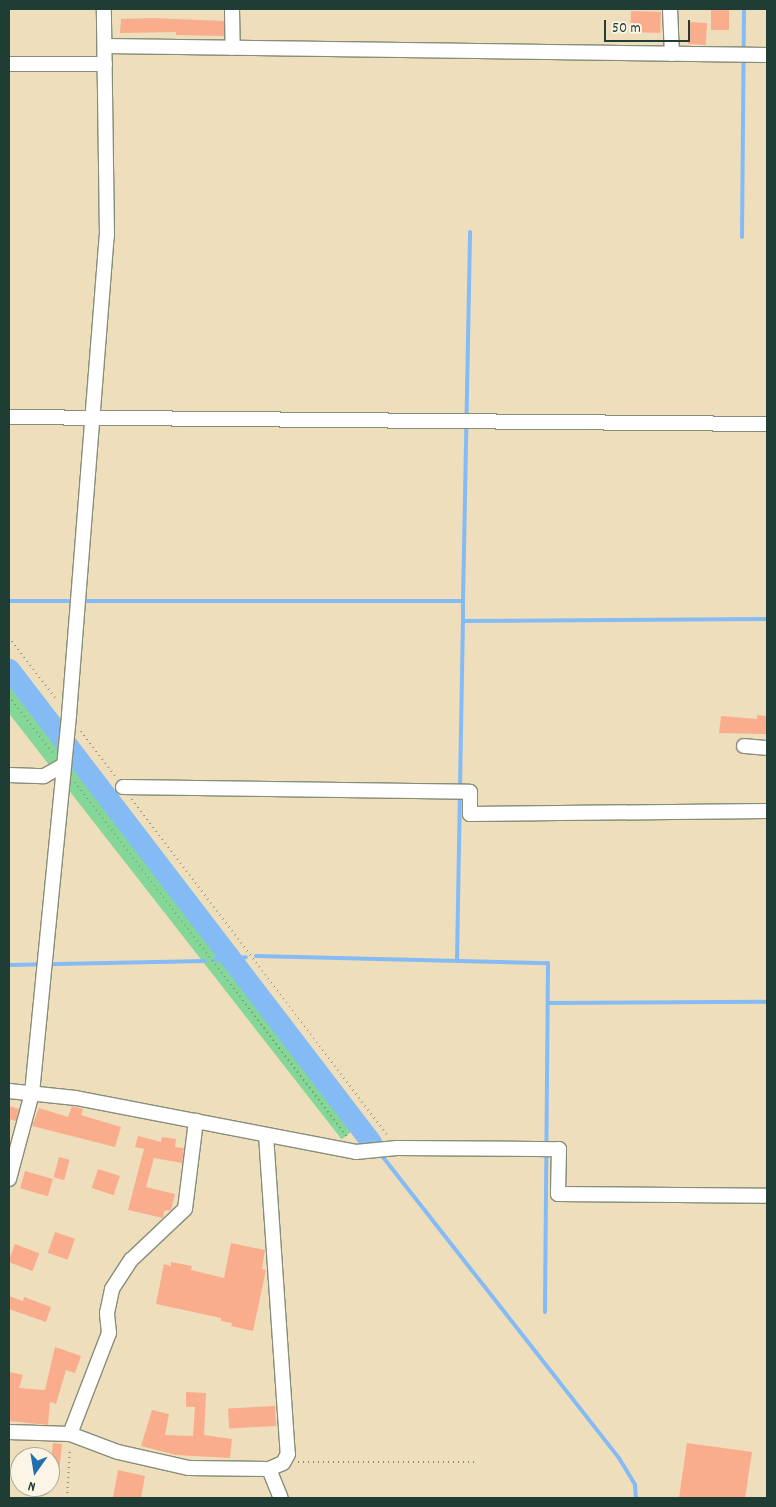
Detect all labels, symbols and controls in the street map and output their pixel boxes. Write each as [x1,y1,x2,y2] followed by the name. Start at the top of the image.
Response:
[606,10,692,42] scale bar
[612,18,641,40] text: 50 m
[10,1447,60,1497] north arrow
[26,1475,37,1496] text: N

